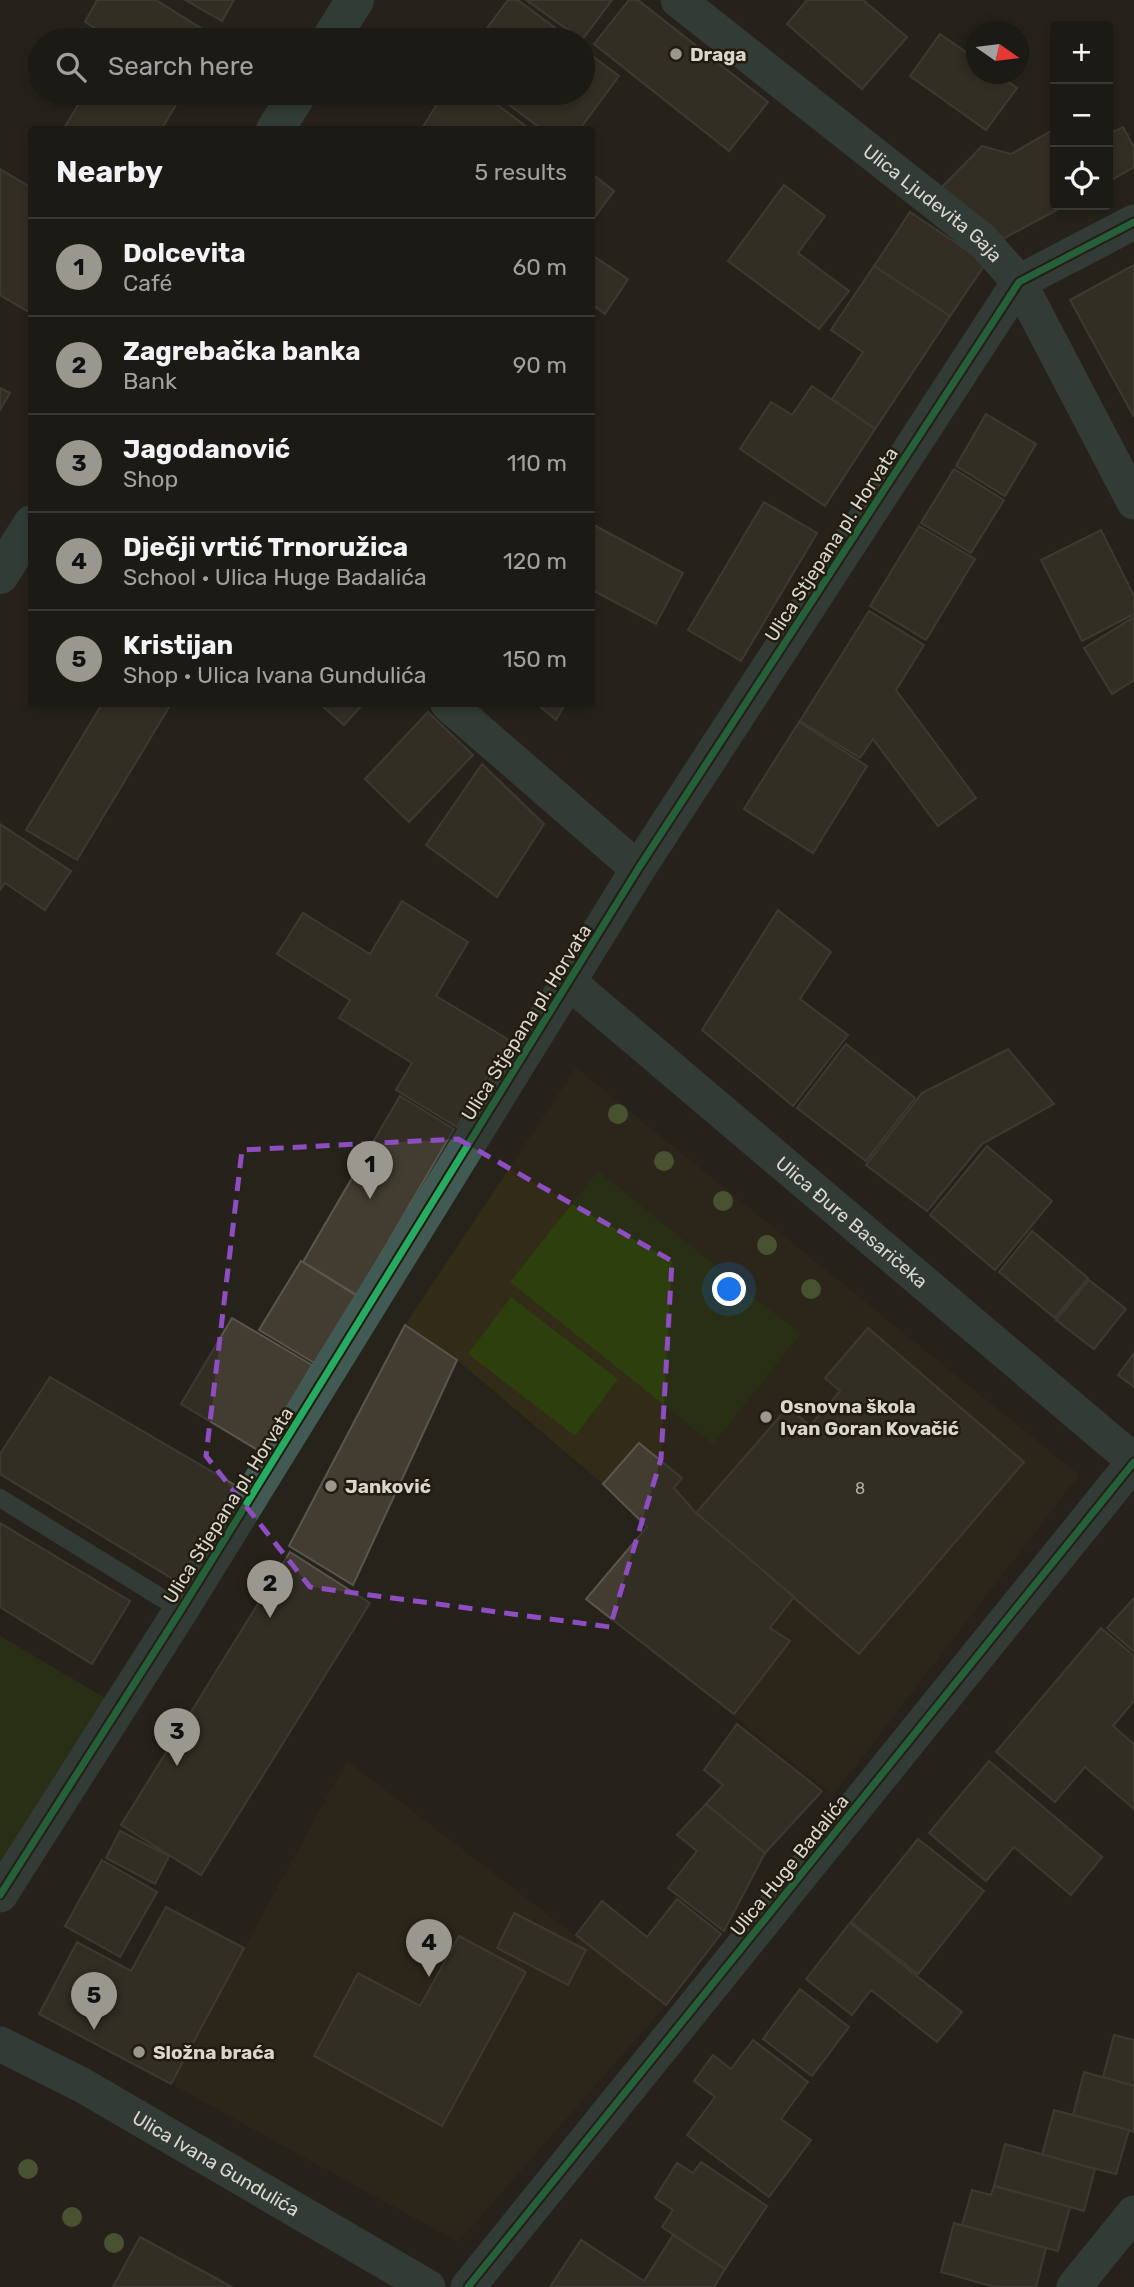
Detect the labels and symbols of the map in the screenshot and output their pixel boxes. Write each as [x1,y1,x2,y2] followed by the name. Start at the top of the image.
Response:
[966,21,1029,84] north arrow
[690,43,747,66] place label: Draga
[668,46,684,62] marker: Draga
[858,140,1007,267] street label: Ulica Ljudevita Gaja
[760,443,903,646] street label: Ulica Stjepana pl. Horvata
[457,920,596,1125] street label: Ulica Stjepana pl. Horvata
[347,1141,393,1199] pin: 1
[771,1152,932,1293] street label: Ulica Đure Basaričeka
[712,1272,746,1306] your location
[780,1395,959,1440] place label: Osnovna škola Ivan Goran Kovačić
[159,1403,298,1608] street label: Ulica Stjepana pl. Horvata
[758,1409,774,1425] marker: Osnovna škola Ivan Goran Kovačić
[345,1475,431,1498] place label: Janković
[323,1478,339,1494] marker: Janković
[855,1479,865,1498] house number: 8
[247,1560,293,1618] pin: 2
[154,1708,200,1766] pin: 3
[725,1790,853,1941] street label: Ulica Huge Badalića
[406,1919,452,1977] pin: 4
[71,1972,117,2030] pin: 5
[153,2041,275,2064] place label: Složna braća
[131,2044,147,2060] marker: Složna braća
[128,2106,304,2221] street label: Ulica Ivana Gundulića

